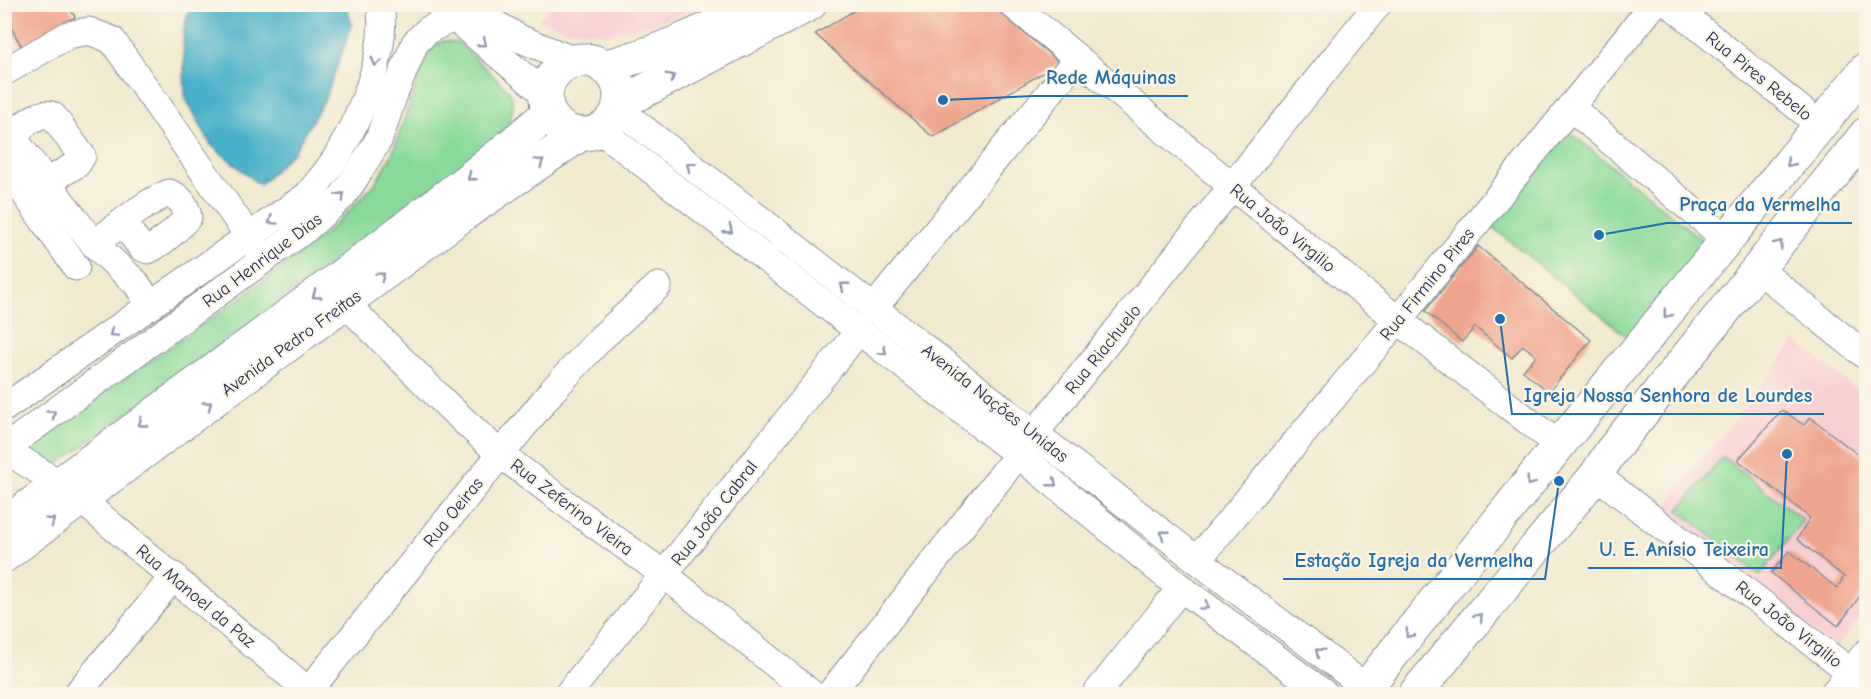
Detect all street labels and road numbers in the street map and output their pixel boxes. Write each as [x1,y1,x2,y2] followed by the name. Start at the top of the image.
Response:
[1701,27,1816,126] street label: Rua Pires Rebelo
[1226,180,1340,277] street label: Rua João Virgilio
[198,209,326,312] street label: Rua Henrique Dias
[1376,224,1479,345] street label: Rua Firmino Pires
[217,286,365,401] street label: Avenida Pedro Freitas
[1061,300,1146,398] street label: Rua Riachuelo
[917,340,1072,467] street label: Avenida Nações Unidas
[506,454,637,560] street label: Rua Zeferino Vieira
[667,456,762,570] street label: Rua João Cabral
[419,473,488,551] street label: Rua Oeiras
[132,540,260,653] street label: Rua Manoel da Paz
[1731,576,1846,672] street label: Rua João Virgilio

